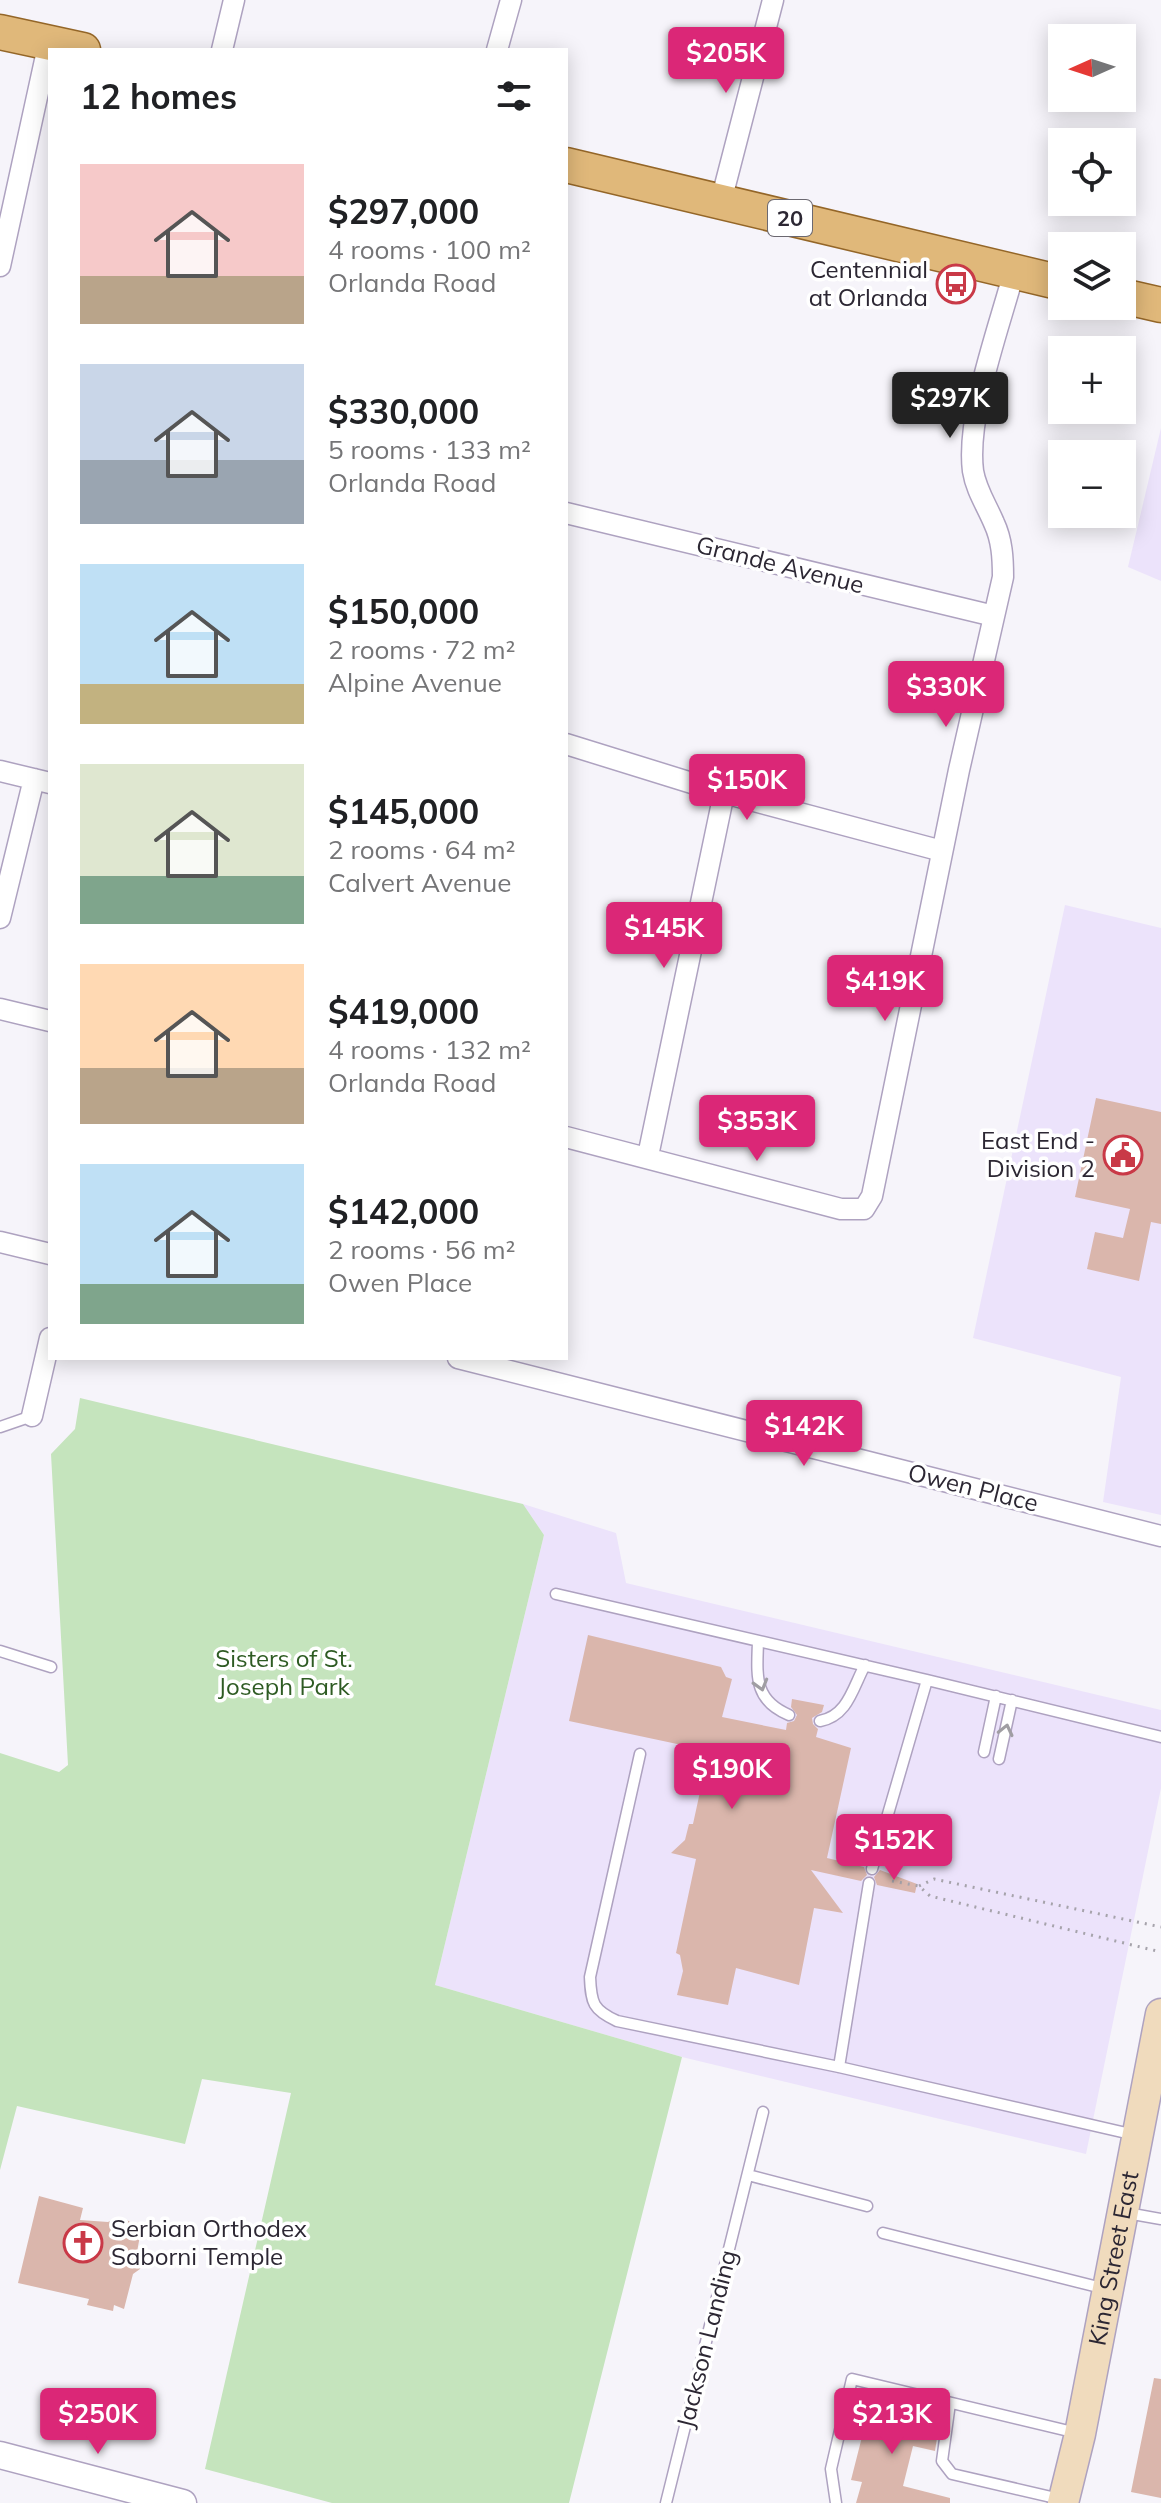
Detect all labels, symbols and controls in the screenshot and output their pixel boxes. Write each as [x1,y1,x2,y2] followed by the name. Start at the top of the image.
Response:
[1048,24,1136,112] north arrow
[1048,24,1136,528] map controls
[670,27,782,95] pin: $205K
[686,36,766,69] text: $205K
[492,74,536,118] icon: filters
[80,75,237,118] text: 12 homes
[1048,128,1136,216] button: locate
[328,190,479,233] text: $297,000
[144,196,240,292] icon: home
[768,200,812,236] road number: 20
[1048,232,1136,320] button: layers
[328,233,531,266] text: 4 rooms · 100 m²
[809,254,928,312] place label: Centennial at Orlanda
[935,263,977,305] bus stop icon: Centennial at Orlanda
[328,266,496,299] text: Orlanda Road
[1048,336,1136,424] button: +
[894,372,1006,440] pin: $297K
[910,381,990,414] text: $297K
[328,390,479,433] text: $330,000
[144,396,240,492] icon: home
[328,433,531,466] text: 5 rooms · 133 m²
[1048,440,1136,528] button: −
[328,466,496,499] text: Orlanda Road
[693,529,867,599] street label: Grande Avenue
[328,590,479,633] text: $150,000
[144,596,240,692] icon: home
[328,633,515,666] text: 2 rooms · 72 m²
[890,661,1002,729] pin: $330K
[328,666,502,699] text: Alpine Avenue
[906,670,986,703] text: $330K
[691,754,803,822] pin: $150K
[707,763,787,796] text: $150K
[328,790,479,833] text: $145,000
[144,796,240,892] icon: home
[328,833,515,866] text: 2 rooms · 64 m²
[328,866,511,899] text: Calvert Avenue
[608,902,720,970] pin: $145K
[624,911,704,944] text: $145K
[829,955,941,1023] pin: $419K
[845,964,925,997] text: $419K
[328,990,479,1033] text: $419,000
[144,996,240,1092] icon: home
[328,1033,531,1066] text: 4 rooms · 132 m²
[328,1066,496,1099] text: Orlanda Road
[701,1095,813,1163] pin: $353K
[717,1104,797,1137] text: $353K
[981,1125,1095,1183] place label: East End - Division 2
[1102,1134,1144,1176] public building icon: East End - Division 2
[328,1190,479,1233] text: $142,000
[144,1196,240,1292] icon: home
[328,1233,515,1266] text: 2 rooms · 56 m²
[328,1266,472,1299] text: Owen Place
[748,1400,860,1468] pin: $142K
[764,1409,844,1442] text: $142K
[905,1456,1041,1518] street label: Owen Place
[215,1643,353,1701] park label: Sisters of St. Joseph Park
[751,1677,768,1691] one-way arrow
[997,1723,1014,1737] one-way arrow
[676,1743,788,1811] pin: $190K
[692,1752,772,1785] text: $190K
[838,1814,950,1882] pin: $152K
[854,1823,934,1856] text: $152K
[1081,2168,1144,2348] street label: King Street East
[111,2213,307,2271] place label: Serbian Orthodex Saborni Temple
[62,2222,104,2264] church icon: Serbian Orthodex Saborni Temple
[669,2247,743,2431] street label: Jackson Landing
[42,2388,154,2456] pin: $250K
[836,2388,948,2456] pin: $213K
[58,2397,138,2430] text: $250K
[852,2397,932,2430] text: $213K

